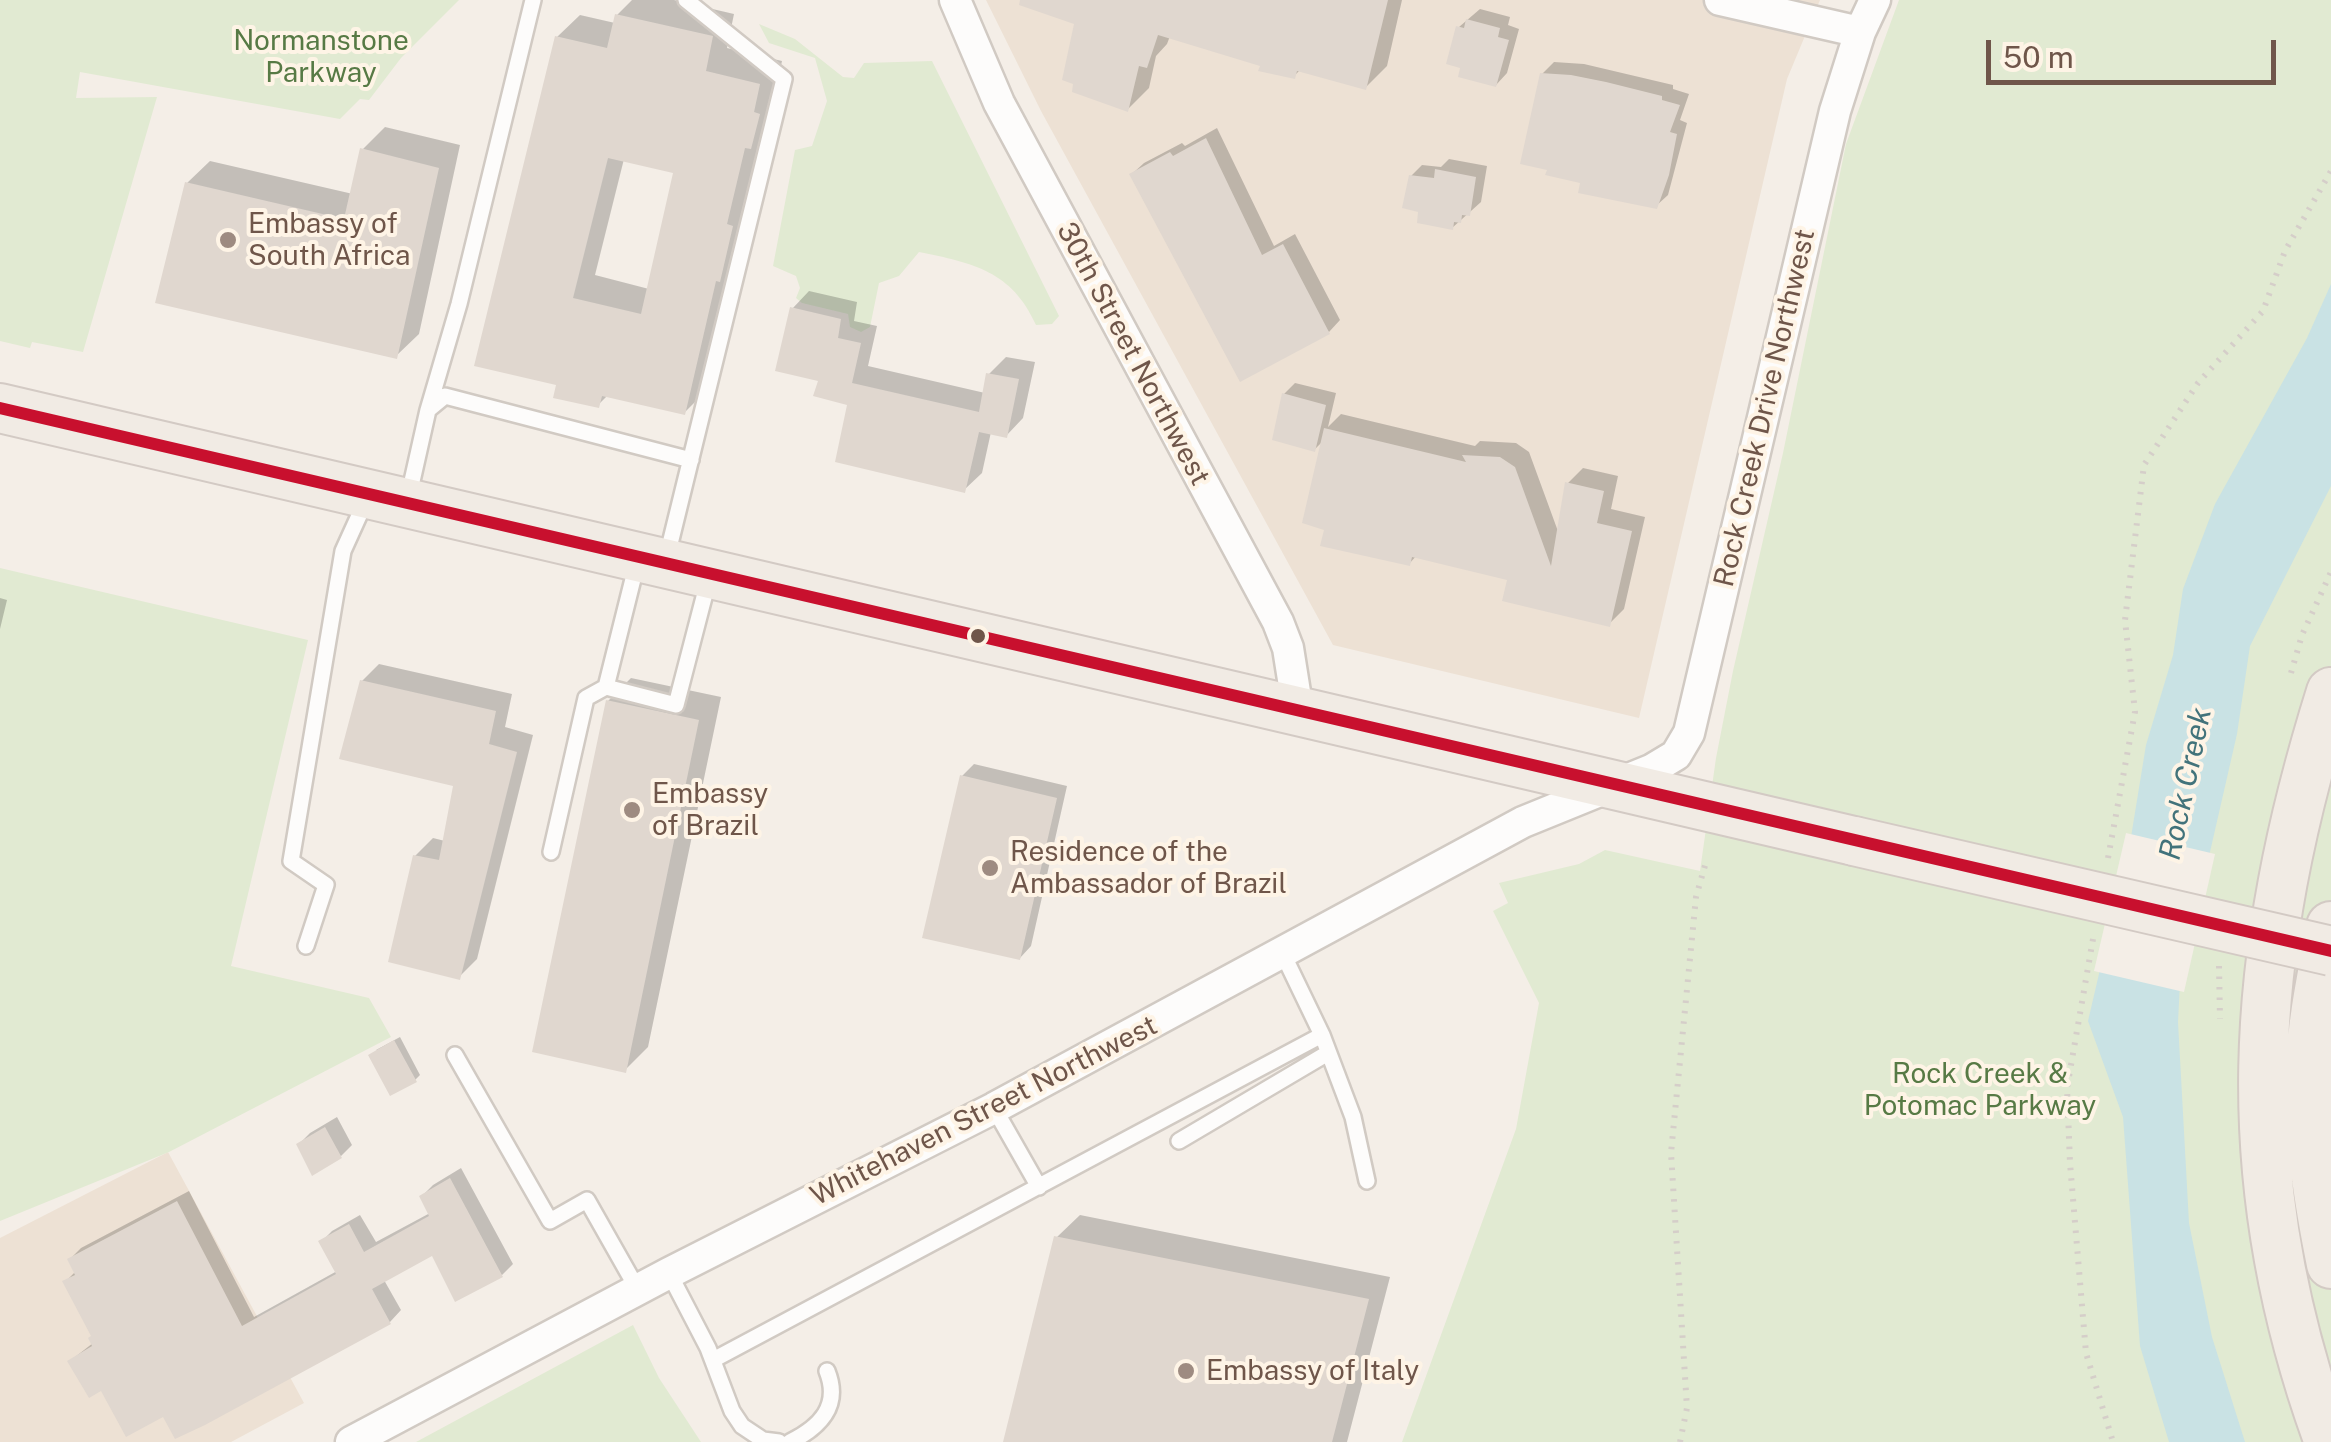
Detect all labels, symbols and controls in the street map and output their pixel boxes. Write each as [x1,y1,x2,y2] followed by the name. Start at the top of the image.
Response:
[1991,20,2281,82] scale bar
[233,24,409,90] park label: Normanstone Parkway
[2003,39,2074,75] text: 50 m
[248,207,411,273] place label: Embassy of South Africa
[1049,217,1217,491] street label: 30th Street Northwest
[1707,226,1823,590] street label: Rock Creek Drive Northwest
[217,229,239,251] marker: Embassy of South Africa
[968,626,988,646] unlabelled marker
[2152,705,2220,863] water label: Rock Creek
[652,777,768,843] place label: Embassy of Brazil
[621,799,643,821] marker: Embassy of Brazil
[1010,835,1287,901] place label: Residence of the Ambassador of Brazil
[979,857,1001,879] marker: Residence of the Ambassador of Brazil
[805,1009,1163,1213] street label: Whitehaven Street Northwest
[1864,1057,2096,1123] park label: Rock Creek & Potomac Parkway
[1206,1354,1419,1388] place label: Embassy of Italy
[1175,1360,1197,1382] marker: Embassy of Italy

